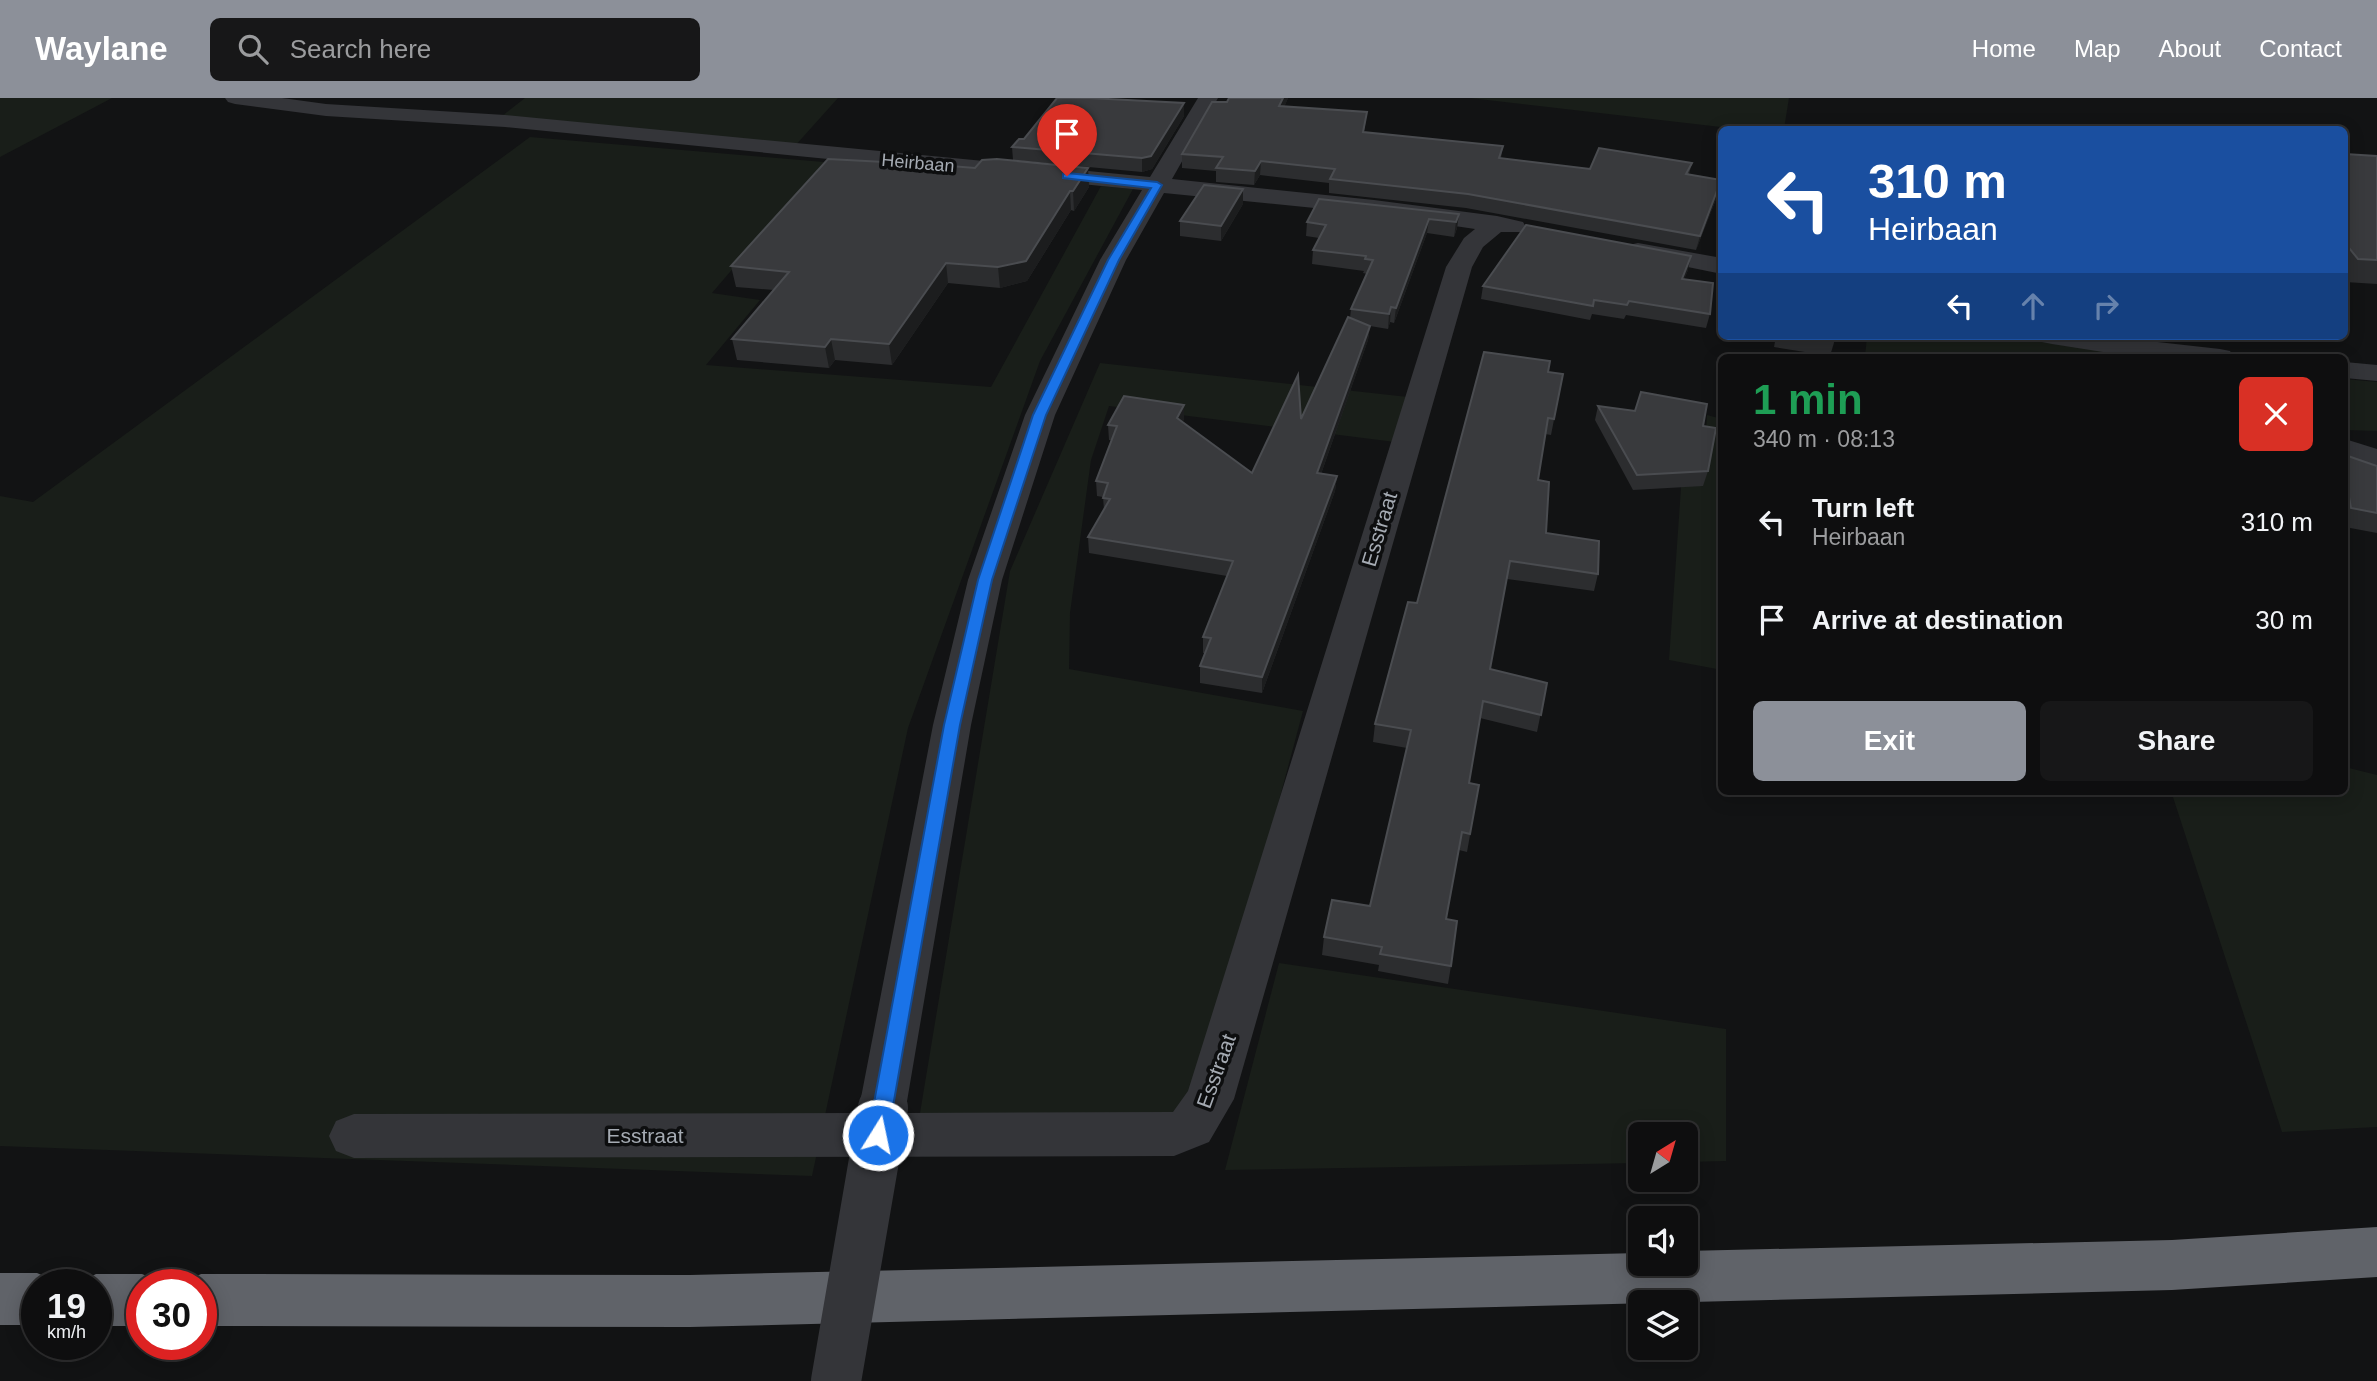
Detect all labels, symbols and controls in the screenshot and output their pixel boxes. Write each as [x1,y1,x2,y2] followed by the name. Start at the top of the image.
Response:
[210,18,700,81] search box
[35,30,168,67] text: Waylane
[234,30,272,68] icon: search
[290,34,431,64] text: Search here
[1972,35,2036,62] text: Home
[2074,35,2121,62] text: Map
[2159,35,2221,62] text: About
[2259,35,2342,62] text: Contact
[1037,104,1097,176] pin
[1048,115,1086,153] icon: arrive
[881,150,955,176] street label: Heirbaan
[1753,154,1844,245] icon: left
[1868,154,2007,208] text: 310 m
[1868,211,1998,247] text: Heirbaan
[1941,287,1979,325] icon: left
[2014,287,2052,325] icon: ahead
[2087,287,2125,325] icon: right
[1753,376,1863,423] text: 1 min
[2239,377,2313,451] button: close
[1753,426,1895,452] text: 340 m · 08:13
[1357,489,1401,569] street label: Esstraat
[1812,493,1914,523] text: Turn left
[1753,503,1791,541] icon: left
[2241,507,2313,537] text: 310 m
[1812,524,1905,550] text: Heirbaan
[1753,601,1791,639] icon: arrive
[1812,605,2063,635] text: Arrive at destination
[2255,605,2313,635] text: 30 m
[1753,701,2026,781] button: Exit
[2040,701,2313,781] button: Share
[1192,1031,1240,1111] street label: Esstraat
[841,1098,915,1172] position arrow
[1628,1122,1698,1192] north arrow
[1628,1122,1698,1360] map controls
[606,1124,684,1147] street label: Esstraat
[1628,1206,1698,1276] button: sound
[126,1269,217,1360] speed limit sign: 30
[47,1286,86,1325] text: 19
[1628,1290,1698,1360] button: layers
[47,1322,86,1342] text: km/h

